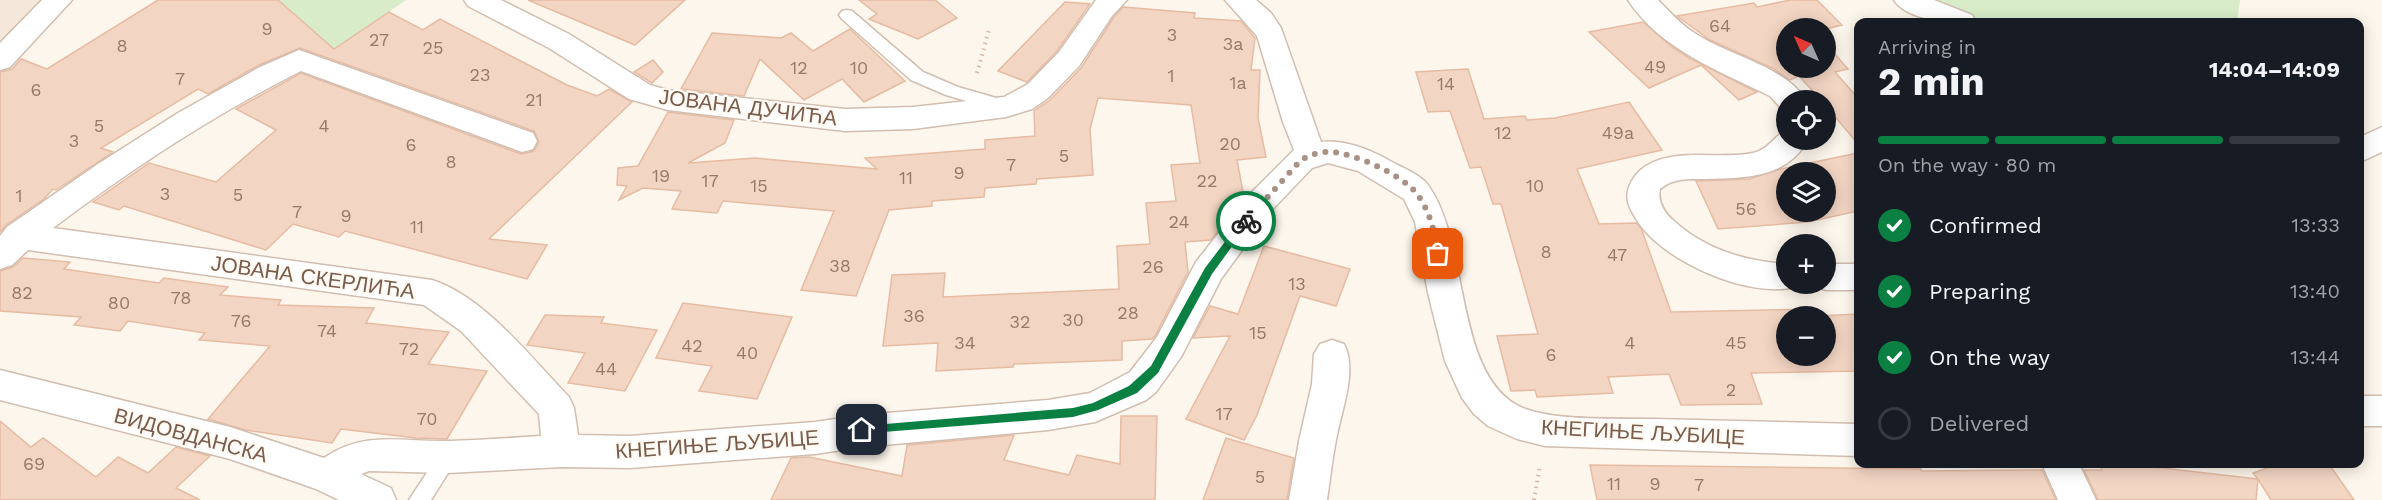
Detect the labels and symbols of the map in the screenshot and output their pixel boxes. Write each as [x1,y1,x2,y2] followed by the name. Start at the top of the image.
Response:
[1709,15,1731,36] house number: 64
[261,18,273,39] house number: 9
[1776,18,1836,78] north arrow
[1167,24,1177,45] house number: 3
[369,29,389,50] house number: 27
[1223,33,1243,54] house number: 3a
[116,35,128,56] house number: 8
[423,37,443,58] house number: 25
[1644,56,1666,77] house number: 49
[790,57,808,78] house number: 12
[850,57,868,78] house number: 10
[470,64,491,85] house number: 23
[1167,65,1175,86] house number: 1
[175,68,185,89] house number: 7
[1229,72,1247,93] house number: 1a
[1437,73,1455,94] house number: 14
[31,79,41,100] house number: 6
[657,84,839,130] street label: ЈОВАНА ДУЧИЋА
[525,89,543,110] house number: 21
[94,115,104,136] house number: 5
[319,115,330,136] house number: 4
[1494,122,1512,143] house number: 12
[1602,122,1634,143] house number: 49a
[69,130,79,151] house number: 3
[1219,133,1241,154] house number: 20
[406,134,416,155] house number: 6
[1059,145,1069,166] house number: 5
[445,151,457,172] house number: 8
[1006,154,1016,175] house number: 7
[953,162,965,183] house number: 9
[652,165,670,186] house number: 19
[899,167,913,188] house number: 11
[701,170,719,191] house number: 17
[1197,170,1218,191] house number: 22
[750,175,768,196] house number: 15
[1526,175,1544,196] house number: 10
[160,183,170,204] house number: 3
[233,184,243,205] house number: 5
[15,185,23,206] house number: 1
[1216,191,1276,251] courier
[1735,198,1757,219] house number: 56
[292,201,302,222] house number: 7
[340,205,352,226] house number: 9
[1169,211,1189,232] house number: 24
[410,216,424,237] house number: 11
[1412,228,1463,279] pin
[1540,241,1552,262] house number: 8
[1607,244,1627,265] house number: 47
[209,250,417,304] street label: ЈОВАНА СКЕРЛИЋА
[829,255,851,276] house number: 38
[1142,256,1164,277] house number: 26
[1288,273,1306,294] house number: 13
[11,282,33,303] house number: 82
[171,287,191,308] house number: 78
[108,292,130,313] house number: 80
[1117,302,1139,323] house number: 28
[903,305,925,326] house number: 36
[1062,309,1084,330] house number: 30
[231,310,251,331] house number: 76
[1010,311,1031,332] house number: 32
[317,320,337,341] house number: 74
[1249,322,1267,343] house number: 15
[954,332,976,353] house number: 34
[1625,332,1636,353] house number: 4
[1725,332,1747,353] house number: 45
[681,335,703,356] house number: 42
[399,338,419,359] house number: 72
[736,342,758,363] house number: 40
[1546,344,1556,365] house number: 6
[595,358,617,379] house number: 44
[1726,379,1736,400] house number: 2
[111,402,271,468] street label: ВИДОВДАНСКА
[1215,403,1233,424] house number: 17
[836,404,887,455] pin
[417,408,437,429] house number: 70
[1540,414,1746,450] street label: КНЕГИЊЕ ЉУБИЦЕ
[614,424,820,464] street label: КНЕГИЊЕ ЉУБИЦЕ
[23,453,45,474] house number: 69
[1255,466,1265,487] house number: 5
[1607,473,1621,494] house number: 11
[1649,473,1661,494] house number: 9
[1694,474,1704,495] house number: 7

